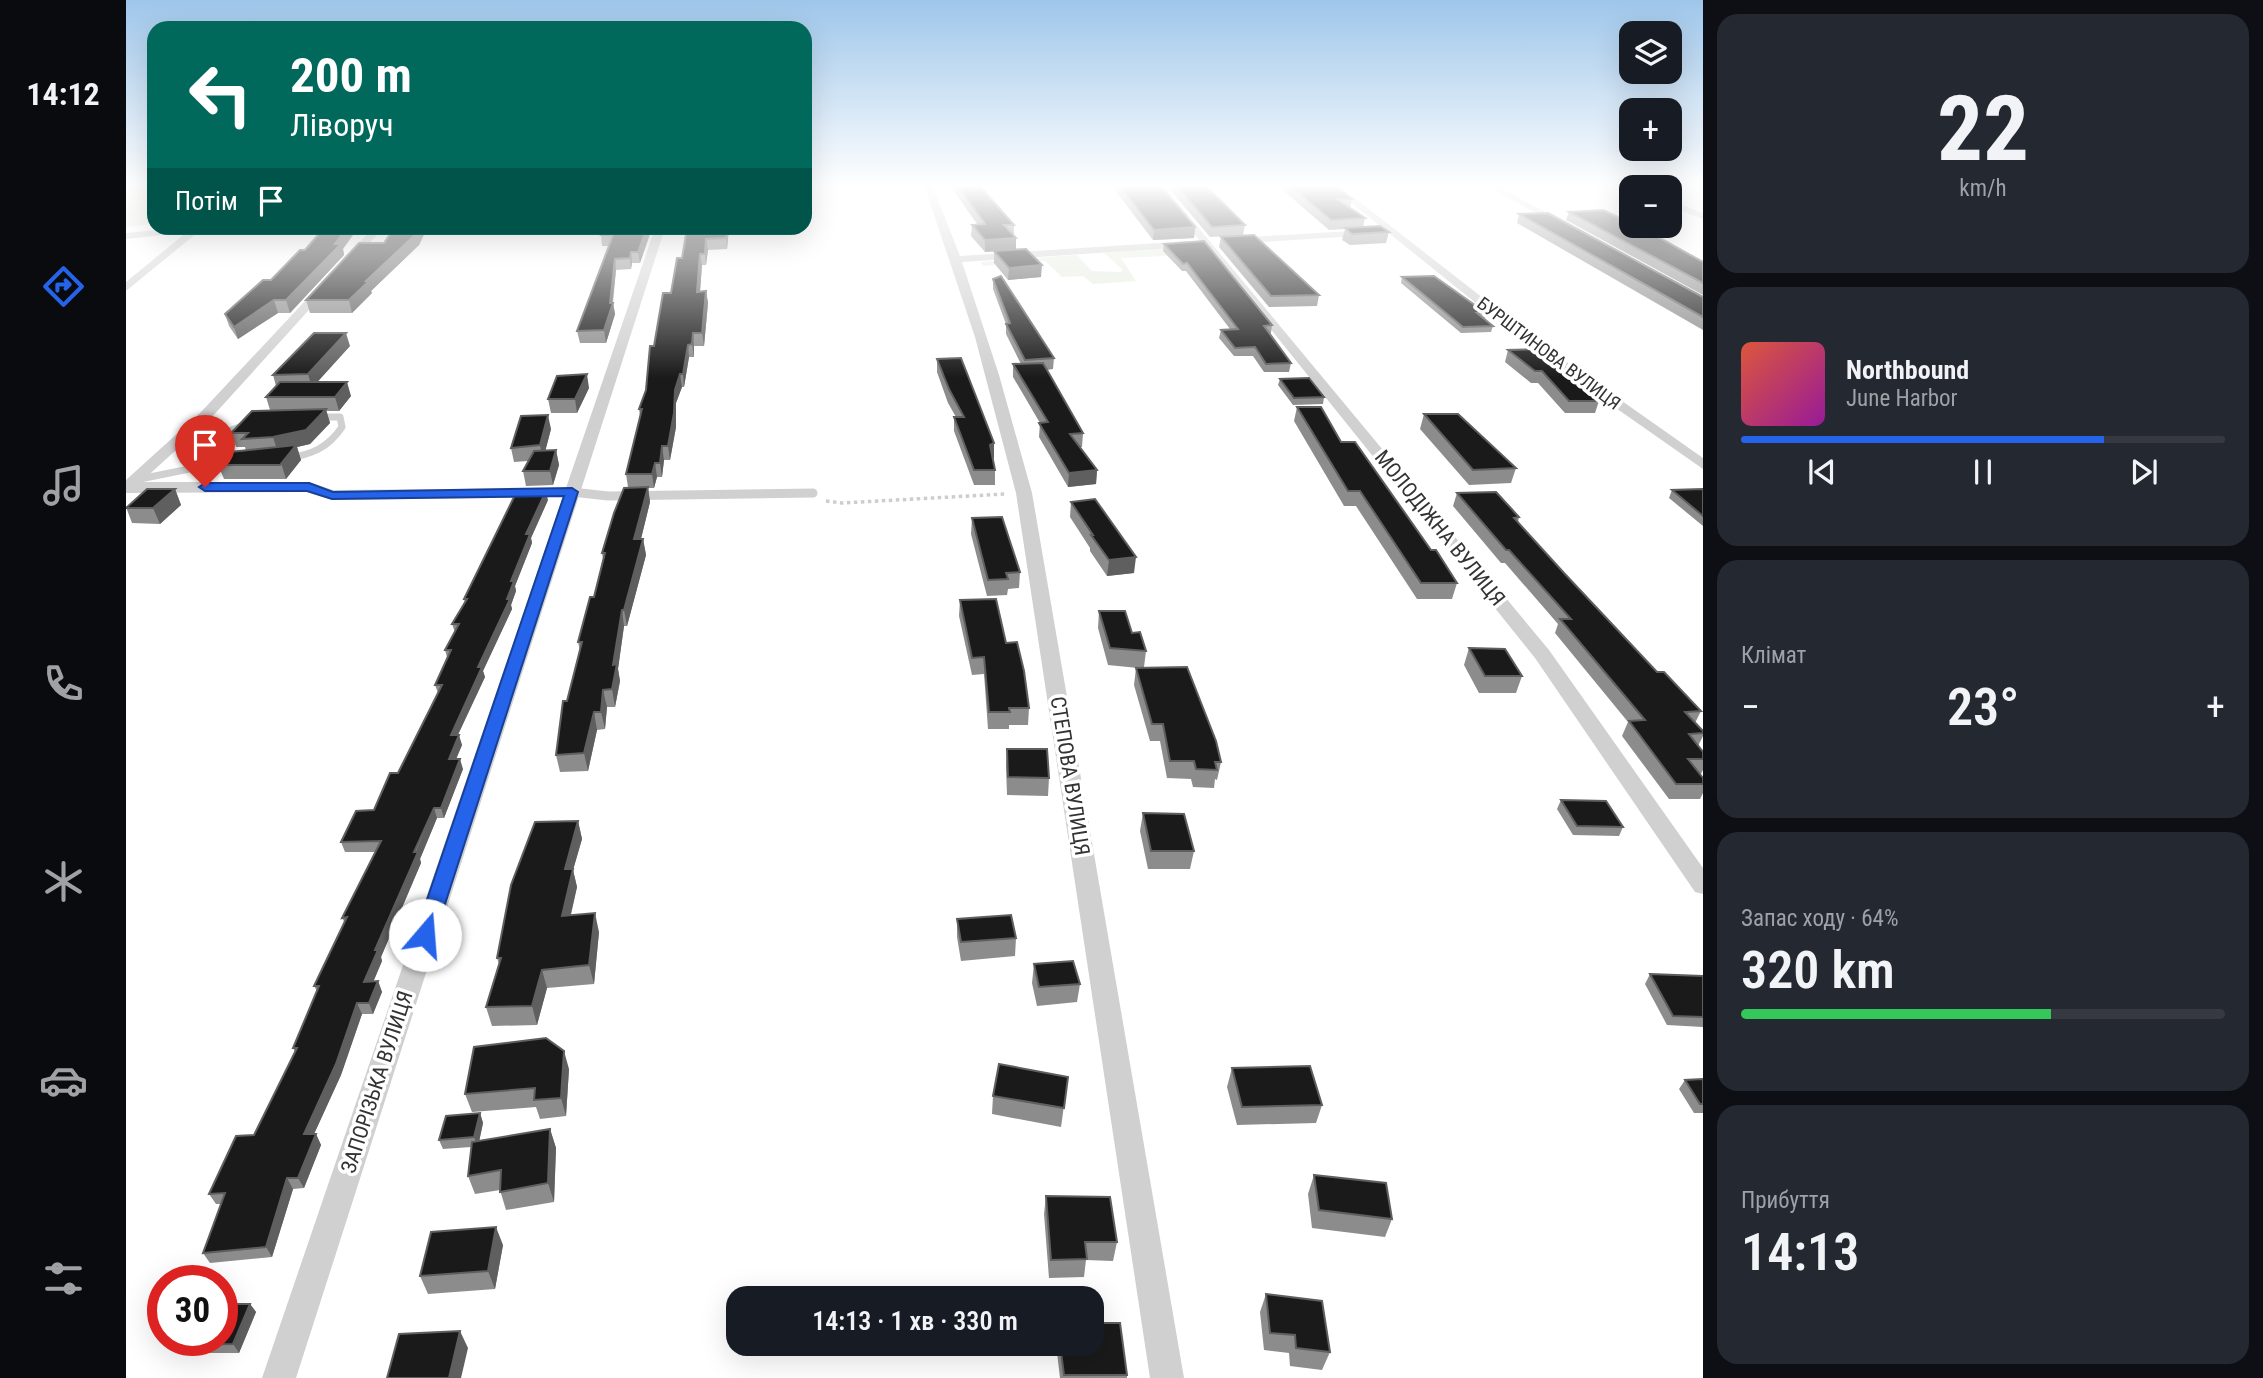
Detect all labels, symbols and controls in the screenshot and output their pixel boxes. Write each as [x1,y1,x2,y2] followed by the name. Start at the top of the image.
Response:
[1619,21,1682,238] map controls
[1619,21,1682,84] button: layers
[290,47,412,104] text: 200 m
[175,49,266,140] icon: left
[26,75,100,113] text: 14:12
[1937,76,2029,182] text: 22
[1619,98,1682,161] button: +
[290,106,394,144] text: Ліворуч
[1619,175,1682,238] button: −
[1959,175,2007,202] text: km/h
[252,182,290,220] icon: arrive
[175,186,238,216] text: Потім
[39,262,88,311] icon: directions
[1473,292,1625,414] street label: БУРШТИНОВА ВУЛИЦЯ
[1846,355,1969,385] text: Northbound
[1846,385,1958,412] text: June Harbor
[175,415,235,487] pin
[186,426,224,464] icon: arrive
[1370,445,1510,611] street label: МОЛОДІЖНА ВУЛИЦЯ
[1803,453,1841,491] icon: previous
[1964,453,2002,491] icon: pause
[2125,453,2163,491] icon: next
[39,461,88,510] icon: music
[1741,642,1806,669] text: Клімат
[39,659,88,708] icon: phone
[1947,677,2019,738] text: 23°
[1741,685,1760,729] text: −
[2206,685,2225,729] text: +
[1046,695,1094,857] street label: СТЕПОВА ВУЛИЦЯ
[39,857,88,906] icon: climate
[388,898,462,972] position arrow
[1741,905,1899,932] text: Запас ходу · 64%
[1741,940,1895,1001] text: 320 km
[336,988,418,1176] street label: ЗАПОРІЗЬКА ВУЛИЦЯ
[39,1056,88,1105] icon: car
[1741,1187,1830,1214] text: Прибуття
[1741,1222,1859,1283] text: 14:13
[39,1254,88,1303] icon: filters
[147,1265,238,1356] speed limit sign: 30
[812,1306,1018,1336] text: 14:13 · 1 хв · 330 m

